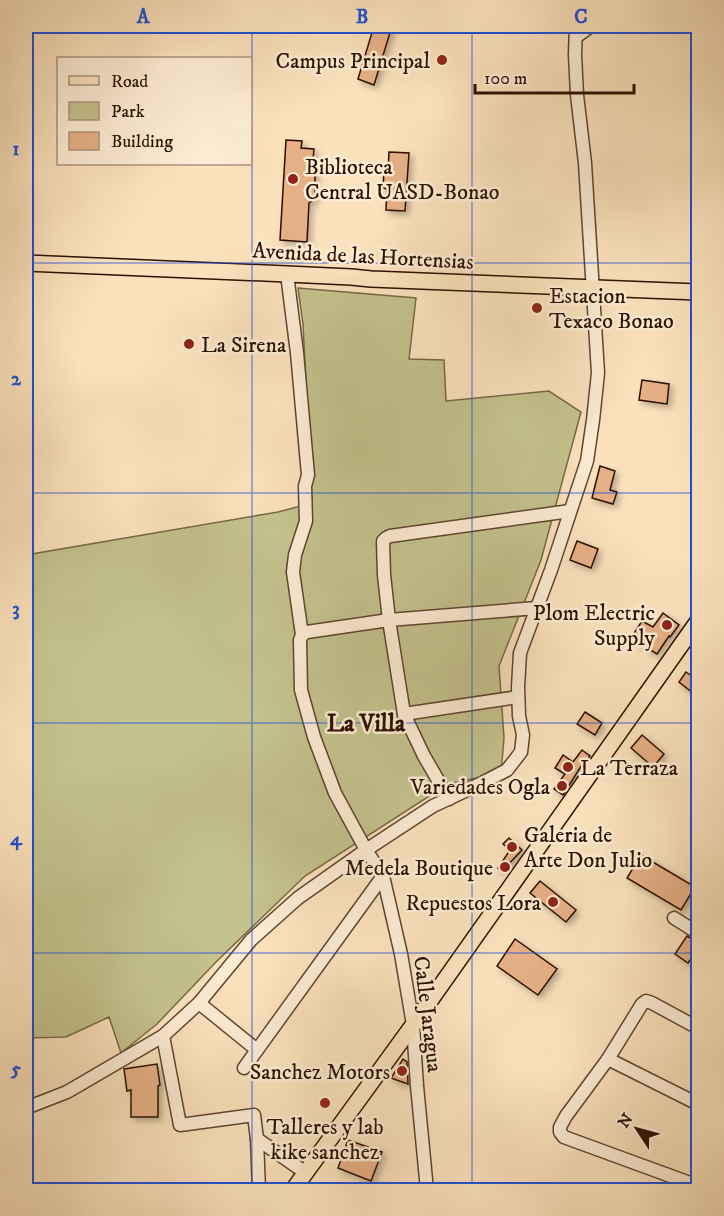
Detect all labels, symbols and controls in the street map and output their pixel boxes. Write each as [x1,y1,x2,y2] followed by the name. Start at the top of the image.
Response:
[136,5,151,30] text: A
[356,5,368,30] text: B
[574,5,588,30] text: C
[276,48,430,75] place label: Campus Principal
[435,53,449,67] marker: Campus Principal
[57,57,252,165] legend
[475,57,634,95] scale bar
[484,68,527,90] text: 100 m
[111,71,148,93] text: Road
[111,101,145,123] text: Park
[111,131,173,153] text: Building
[12,137,20,162] text: 1
[305,154,500,206] place label: Biblioteca Central UASD-Bonao
[286,172,300,186] marker: Biblioteca Central UASD-Bonao
[252,237,474,276] street label: Avenida de las Hortensias
[549,283,674,335] place label: Estacion Texaco Bonao
[530,301,544,315] marker: Estacion Texaco Bonao
[201,332,287,359] place label: La Sirena
[182,337,196,351] marker: La Sirena
[11,367,22,392] text: 2
[12,597,20,622] text: 3
[533,600,656,652] place label: Plom Electric Supply
[660,618,674,632] marker: Plom Electric Supply
[327,709,406,739] district label: La Villa
[580,755,679,782] place label: La Terraza
[561,760,575,774] marker: La Terraza
[409,774,551,801] place label: Variedades Ogla
[555,779,569,793] marker: Variedades Ogla
[524,822,652,874] place label: Galeria de Arte Don Julio
[10,827,23,852] text: 4
[505,840,519,854] marker: Galeria de Arte Don Julio
[345,855,493,882] place label: Medela Boutique
[498,860,512,874] marker: Medela Boutique
[405,890,542,917] place label: Repuestos Lora
[546,895,560,909] marker: Repuestos Lora
[407,955,448,1074] street label: Calle Jaragua
[10,1057,21,1082] text: 5
[250,1059,390,1086] place label: Sanchez Motors
[395,1064,409,1078] marker: Sanchez Motors
[318,1096,332,1110] marker: Talleres y lab kike sanchez
[607,1099,667,1159] north arrow
[614,1110,638,1132] text: N
[266,1114,384,1166] place label: Talleres y lab kike sanchez

